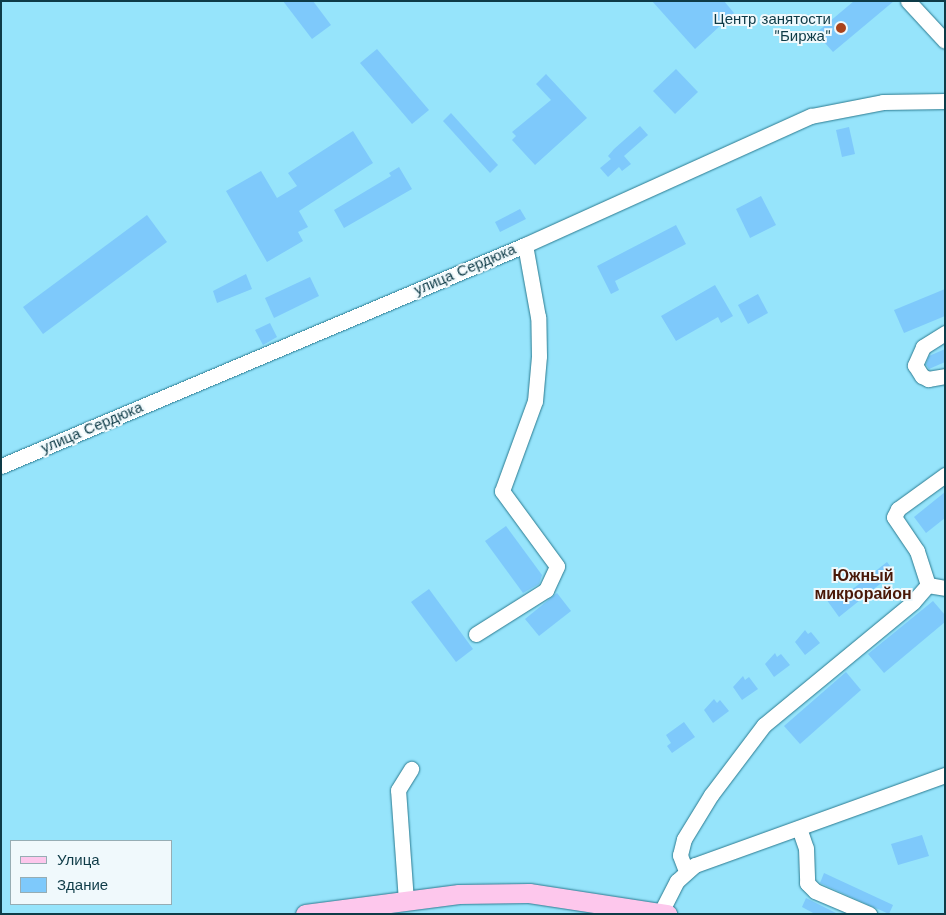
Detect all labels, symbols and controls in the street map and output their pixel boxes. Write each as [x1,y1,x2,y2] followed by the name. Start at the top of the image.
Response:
[714,10,831,45] place label: Центр занятости "Биржа"
[835,22,847,34] marker: Центр занятости "Биржа"
[411,240,519,300] street label: улица Сердюка
[38,398,146,458] street label: улица Сердюка
[814,566,912,604] district label: Южный микрорайон
[10,840,172,905] legend
[57,851,100,869] text: Улица
[57,876,108,894] text: Здание

